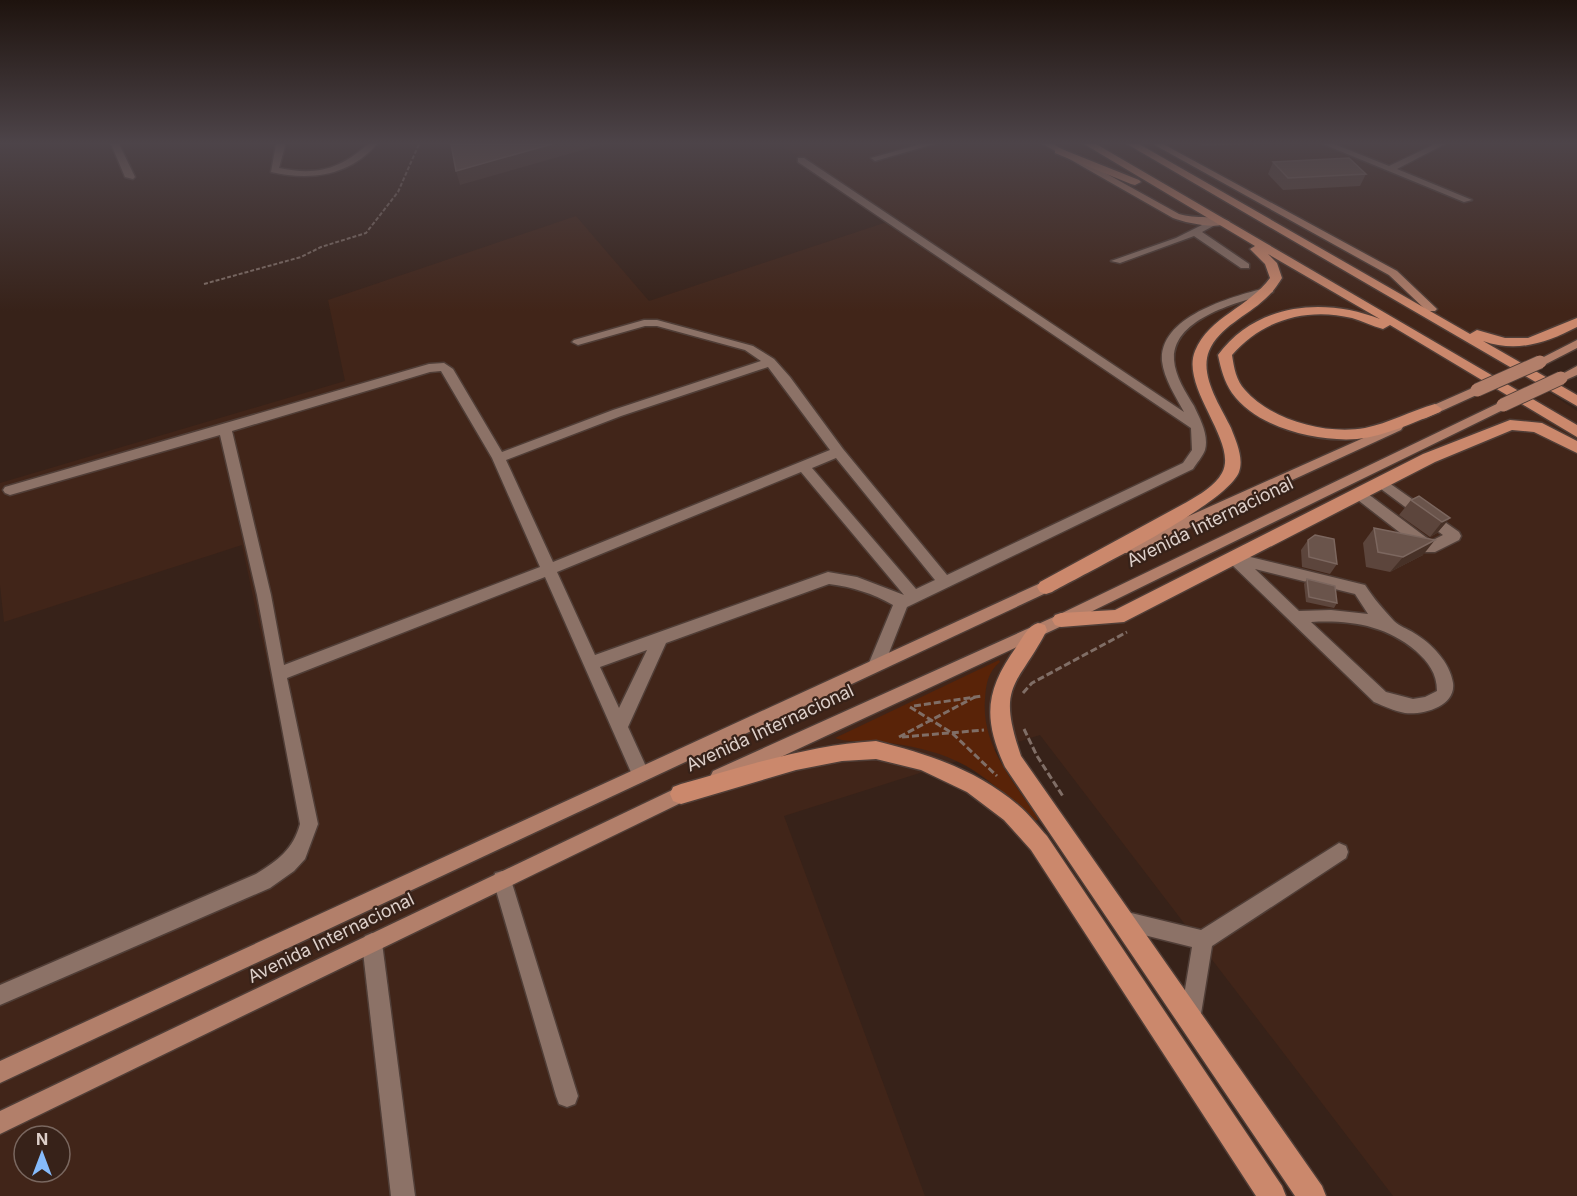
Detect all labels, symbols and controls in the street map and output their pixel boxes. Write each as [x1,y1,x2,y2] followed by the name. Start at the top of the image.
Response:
[1123,472,1296,571] street label: Avenida Internacional
[683,679,857,776] street label: Avenida Internacional
[244,888,417,987] street label: Avenida Internacional
[12,1124,72,1184] north arrow
[36,1129,48,1149] text: N

